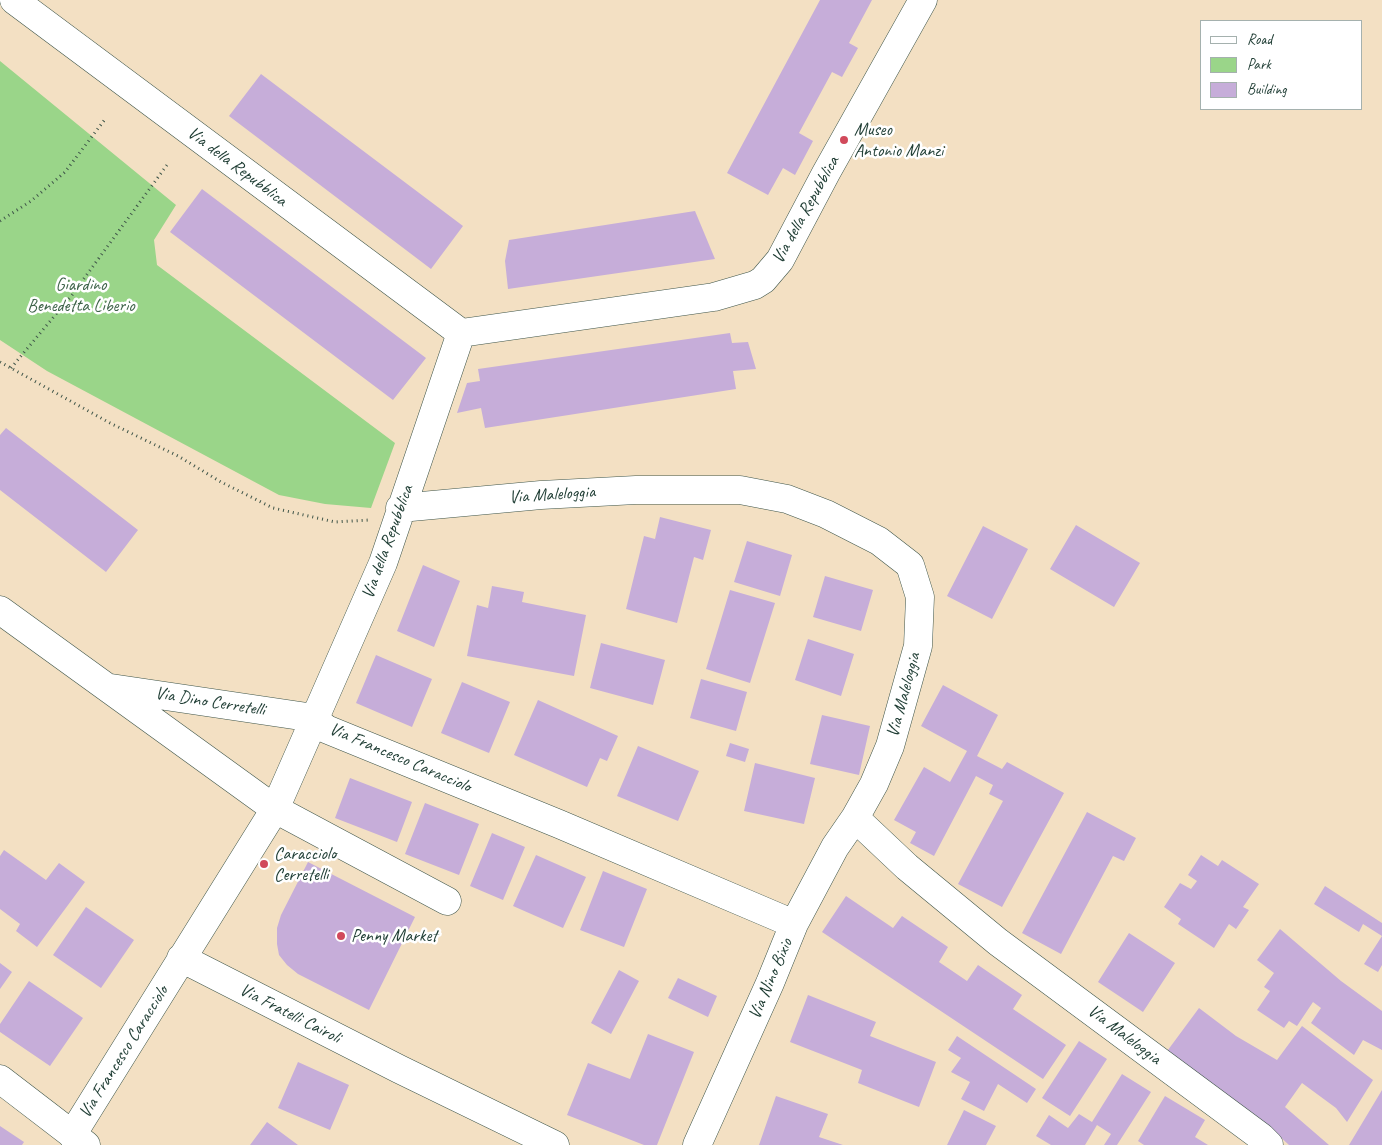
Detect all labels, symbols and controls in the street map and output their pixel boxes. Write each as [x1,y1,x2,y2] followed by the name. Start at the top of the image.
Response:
[1200,20,1362,110] legend
[1247,30,1272,49] text: Road
[1247,55,1271,74] text: Park
[1247,80,1286,99] text: Building
[854,119,943,162] place label: Museo Antonio Manzi
[183,122,291,212] street label: Via della Repubblica
[838,134,850,146] marker: Museo Antonio Manzi
[768,153,844,267] street label: Via della Repubblica
[27,274,135,316] park label: Giardino Benedetta Liberio
[508,481,596,509] street label: Via Maleloggia
[357,482,419,602] street label: Via della Repubblica
[882,650,926,740] street label: Via Maleloggia
[153,683,267,721] street label: Via Dino Cerretelli
[326,718,474,798] street label: Via Francesco Caracciolo
[274,843,336,886] place label: Caracciolo Cerretelli
[258,858,270,870] marker: Caracciolo Cerretelli
[351,925,437,947] place label: Penny Market
[335,930,347,942] marker: Penny Market
[744,935,798,1023] street label: Via Nino Bixio
[236,979,344,1049] street label: Via Fratelli Cairoli
[75,982,173,1122] street label: Via Francesco Caracciolo
[1083,1000,1165,1070] street label: Via Maleloggia

